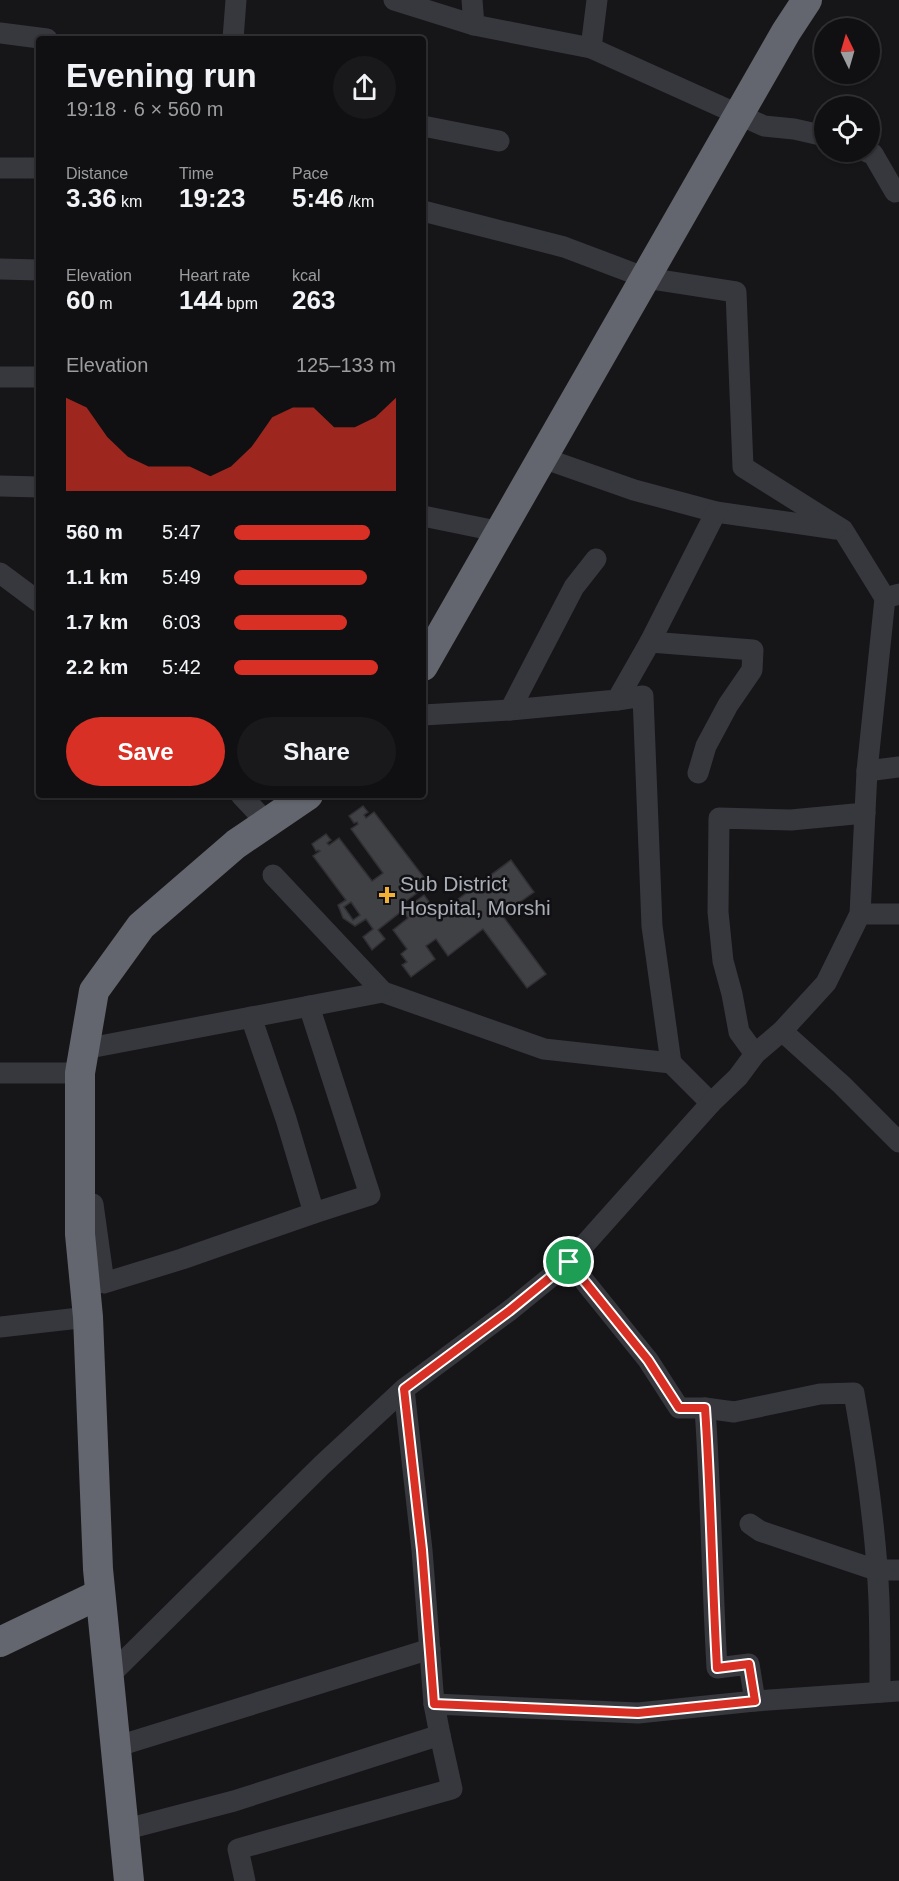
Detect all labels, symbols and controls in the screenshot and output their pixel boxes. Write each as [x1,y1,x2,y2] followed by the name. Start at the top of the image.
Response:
[814,18,880,84] north arrow
[814,18,880,162] map controls
[333,56,396,119] button: share
[66,57,257,94] text: Evening run
[814,96,880,162] button: locate
[66,98,223,120] text: 19:18 · 6 × 560 m
[66,165,128,182] text: Distance
[179,165,214,182] text: Time
[292,165,328,182] text: Pace
[66,183,117,213] text: 3.36
[179,183,246,213] text: 19:23
[292,183,344,213] text: 5:46
[117,193,142,210] text: km
[344,193,374,210] text: /km
[66,267,132,284] text: Elevation
[179,267,250,284] text: Heart rate
[292,267,320,284] text: kcal
[66,285,95,315] text: 60
[179,285,222,315] text: 144
[292,285,335,315] text: 263
[95,295,113,312] text: m
[222,295,258,312] text: bpm
[66,354,148,376] text: Elevation
[296,354,396,376] text: 125–133 m
[66,521,123,543] text: 560 m
[162,521,201,543] text: 5:47
[66,566,128,588] text: 1.1 km
[162,566,201,588] text: 5:49
[66,611,128,633] text: 1.7 km
[162,611,201,633] text: 6:03
[66,656,128,678] text: 2.2 km
[162,656,201,678] text: 5:42
[66,717,225,786] button: Save
[237,717,396,786] button: Share
[400,872,551,919] place label: Sub District Hospital, Morshi
[378,886,396,904] marker: Sub District Hospital, Morshi
[543,1236,594,1287] pin
[552,1245,585,1278] icon: arrive

